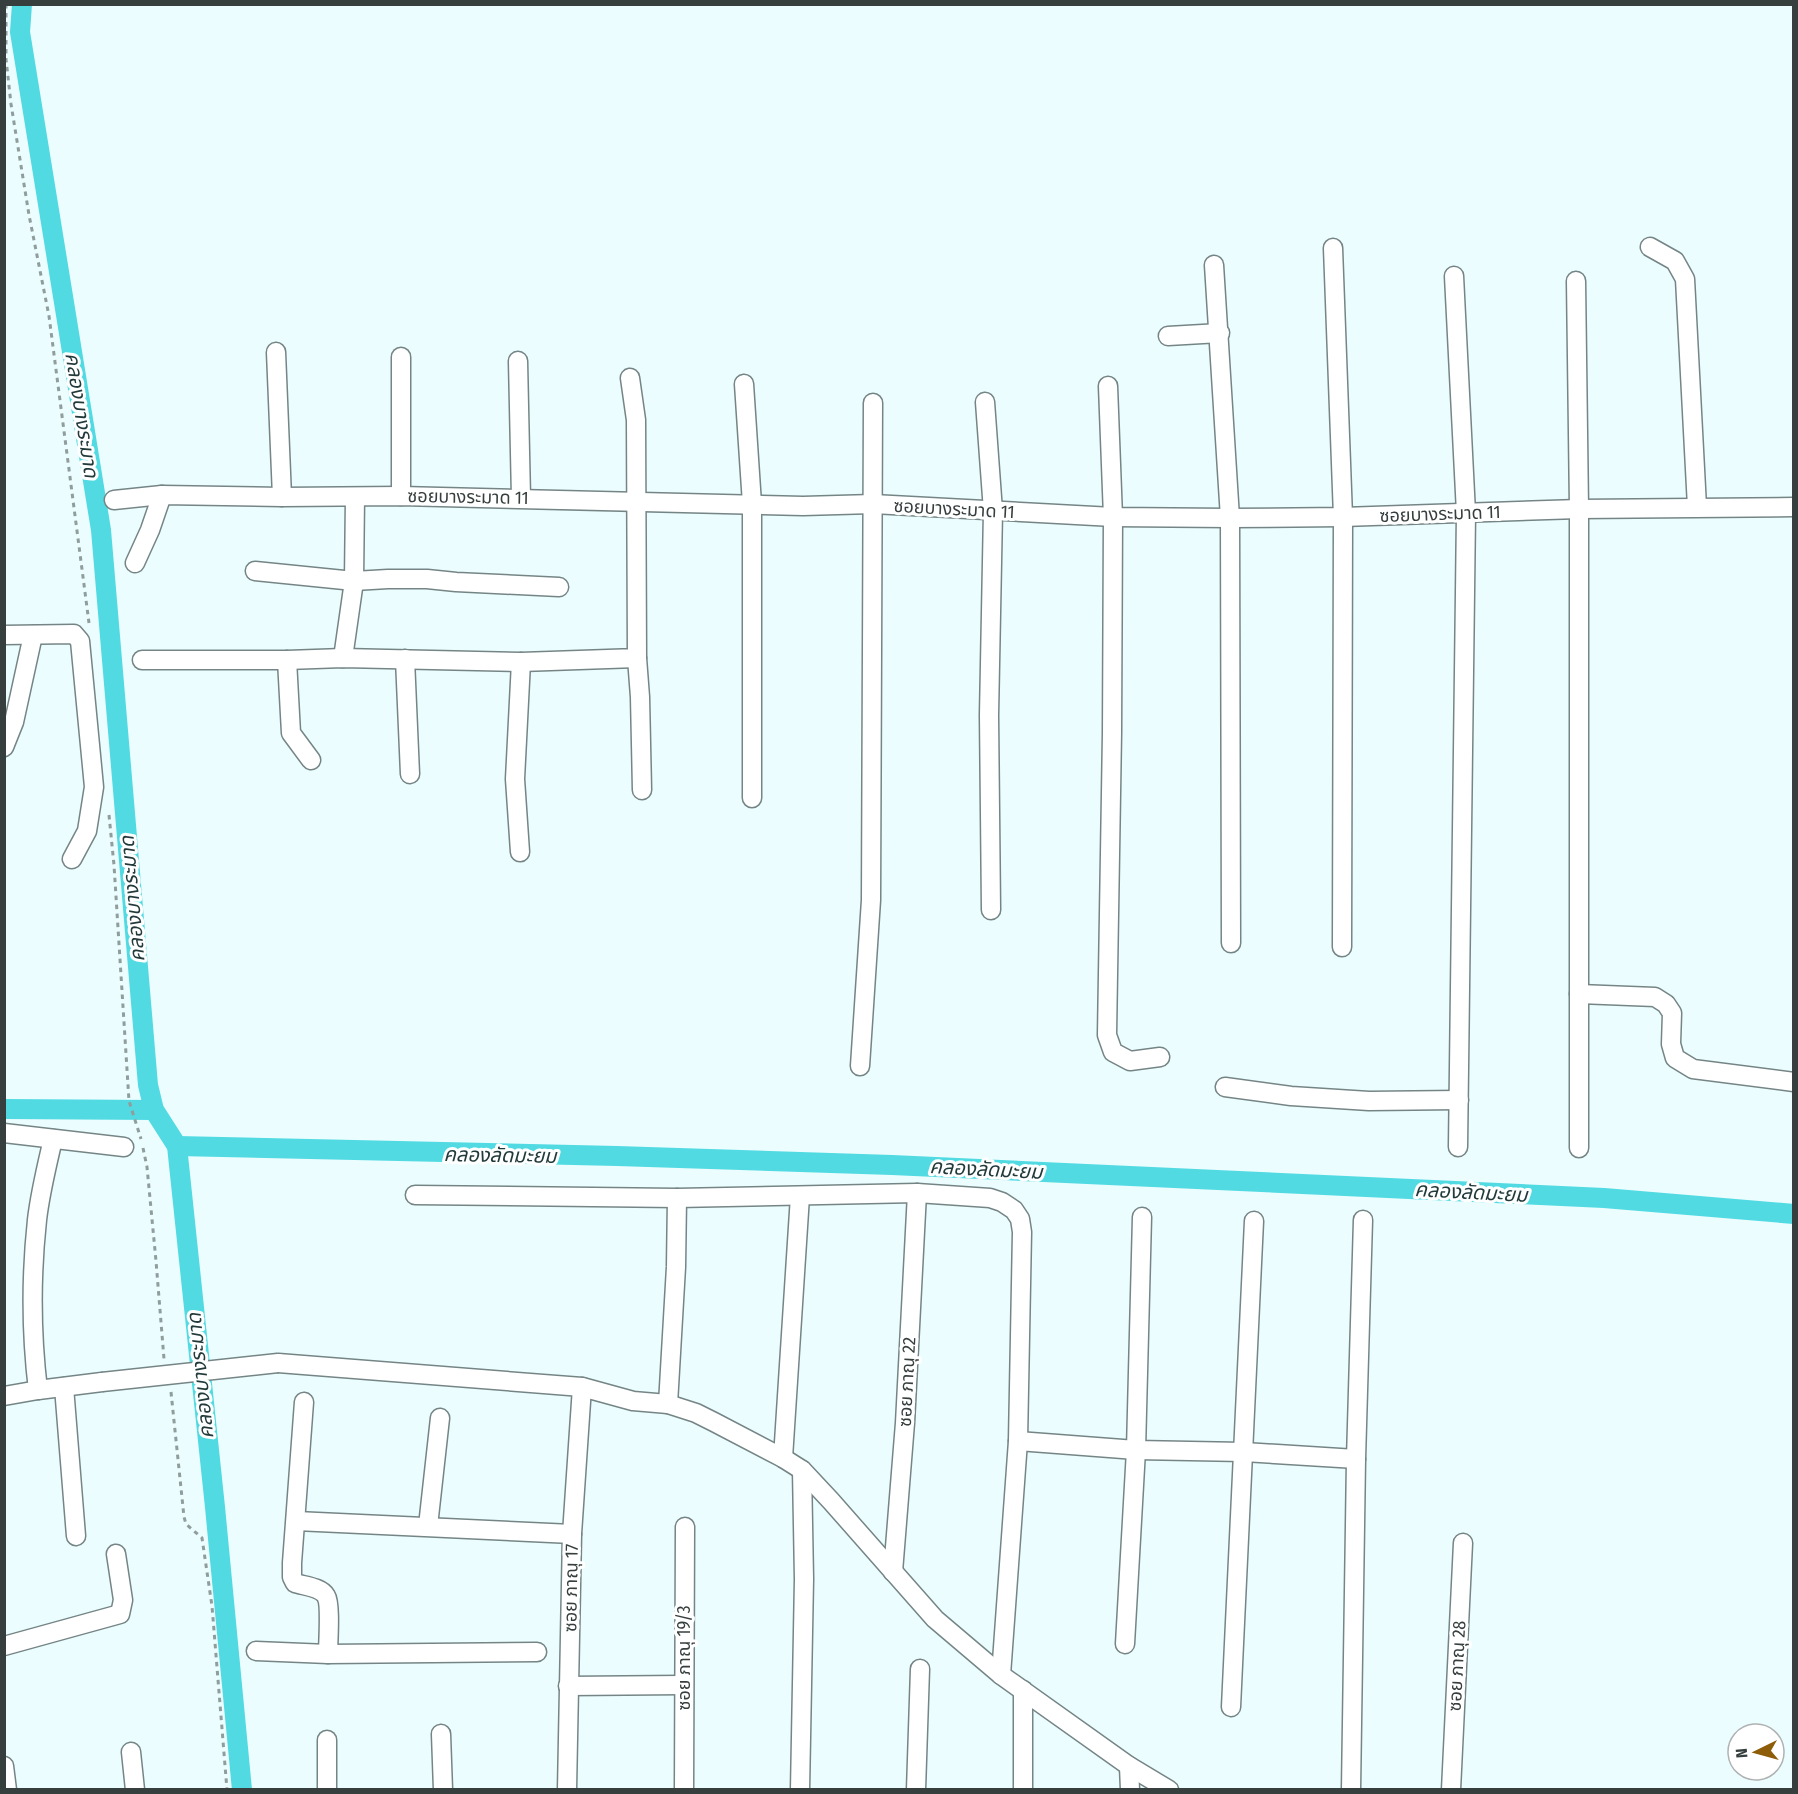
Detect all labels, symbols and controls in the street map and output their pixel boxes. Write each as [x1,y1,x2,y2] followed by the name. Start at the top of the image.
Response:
[60,351,104,480] water label: คลองบางระมาด
[407,485,529,509] street label: ซอยบางระมาด 11
[893,495,1015,523] street label: ซอยบางระมาด 11
[1379,501,1501,527] street label: ซอยบางระมาด 11
[114,834,149,963] water label: คลองบางระมาด
[443,1142,558,1168] water label: คลองลัดมะยม
[929,1154,1045,1184] water label: คลองลัดมะยม
[1414,1177,1530,1207] water label: คลองลัดมะยม
[181,1311,219,1440] water label: คลองบางระมาด
[894,1336,920,1427] street label: ซอย ภาณุ 22
[559,1544,583,1632] street label: ซอย ภาณุ 17
[673,1605,695,1711] street label: ซอย ภาณุ 19/3
[1444,1620,1470,1712] street label: ซอย ภาณุ 28
[1726,1722,1786,1782] north arrow
[1732,1748,1751,1759] text: N

